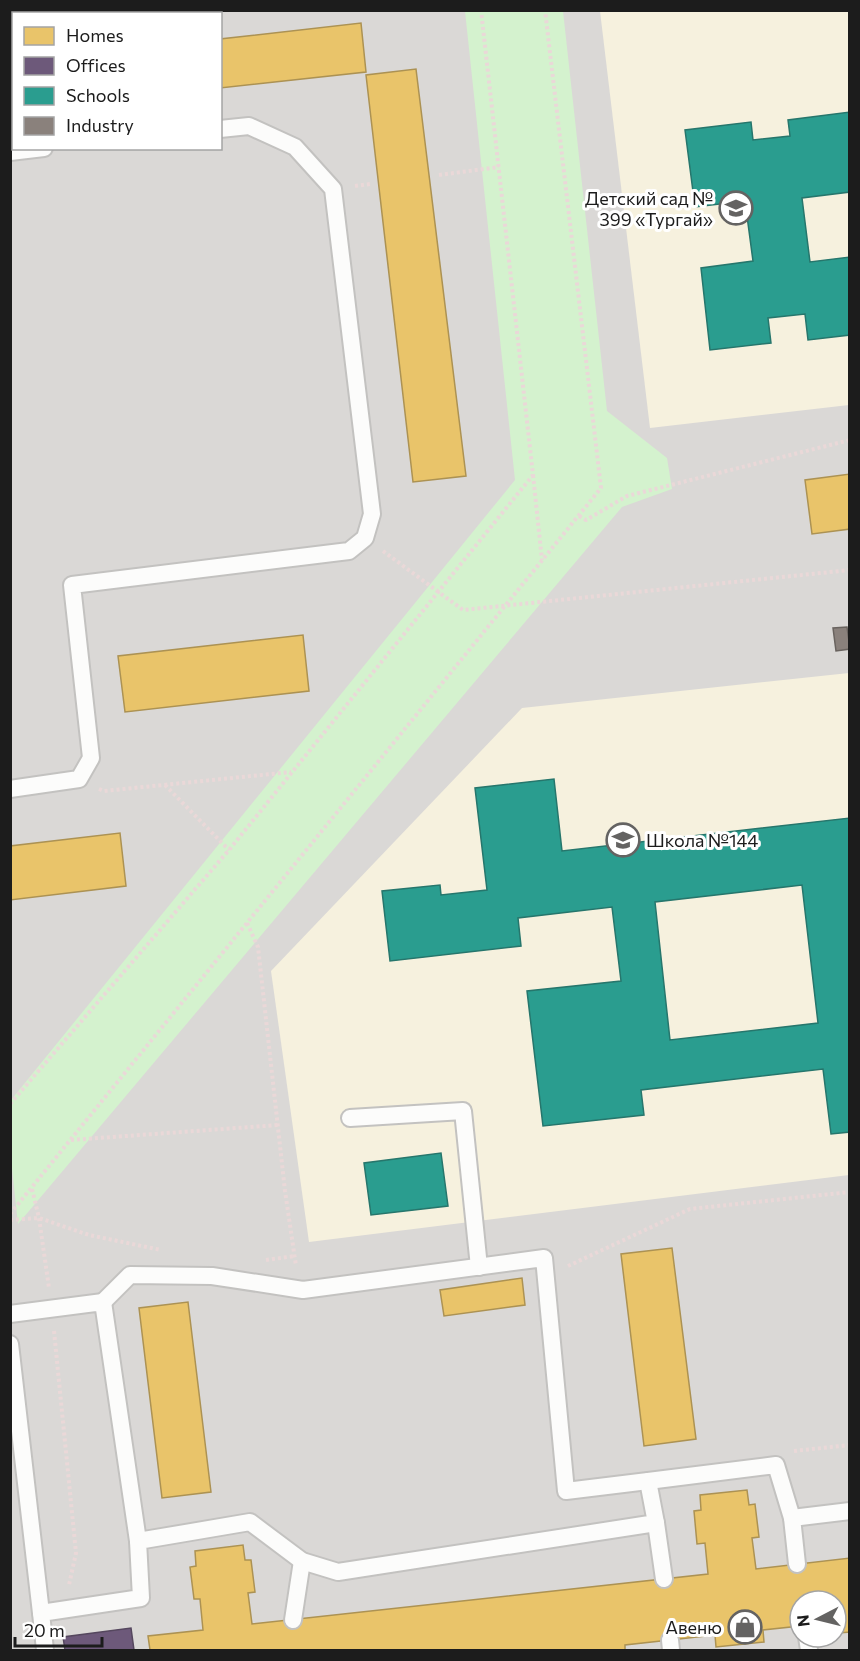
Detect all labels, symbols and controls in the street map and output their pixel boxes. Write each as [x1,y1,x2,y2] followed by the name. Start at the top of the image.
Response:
[12,12,222,150] legend
[66,24,124,46] text: Homes
[66,54,126,76] text: Offices
[66,84,130,106] text: Schools
[66,114,134,136] text: Industry
[585,187,713,230] place label: Детский сад № 399 «Тургай»
[718,190,754,226] school or university icon: Детский сад № 399 «Тургай»
[605,822,641,858] school or university icon: Школа №144
[646,829,758,851] place label: Школа №144
[788,1589,848,1649] north arrow
[727,1609,763,1645] shop icon: Авеню
[15,1610,102,1648] scale bar
[792,1614,813,1628] text: N
[666,1616,722,1638] place label: Авеню
[24,1619,65,1641] text: 20 m

